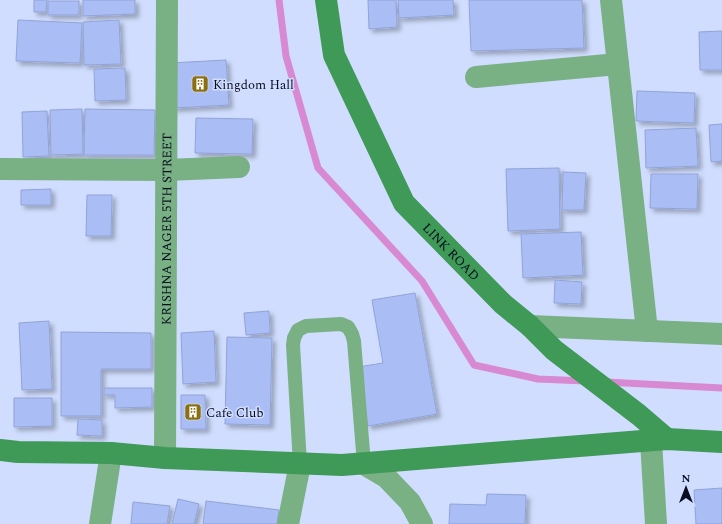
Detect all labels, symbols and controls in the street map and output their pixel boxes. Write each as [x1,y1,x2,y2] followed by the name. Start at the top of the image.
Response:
[190,74,210,94] building icon: Kingdom Hall
[213,75,294,95] place label: Kingdom Hall
[157,133,177,325] street label: KRISHNA NAGER 5TH STREET
[417,218,484,286] street label: LINK ROAD
[183,402,203,422] building icon: Cafe Club
[206,403,264,423] place label: Cafe Club
[666,468,706,508] north arrow
[682,470,691,487] text: N

